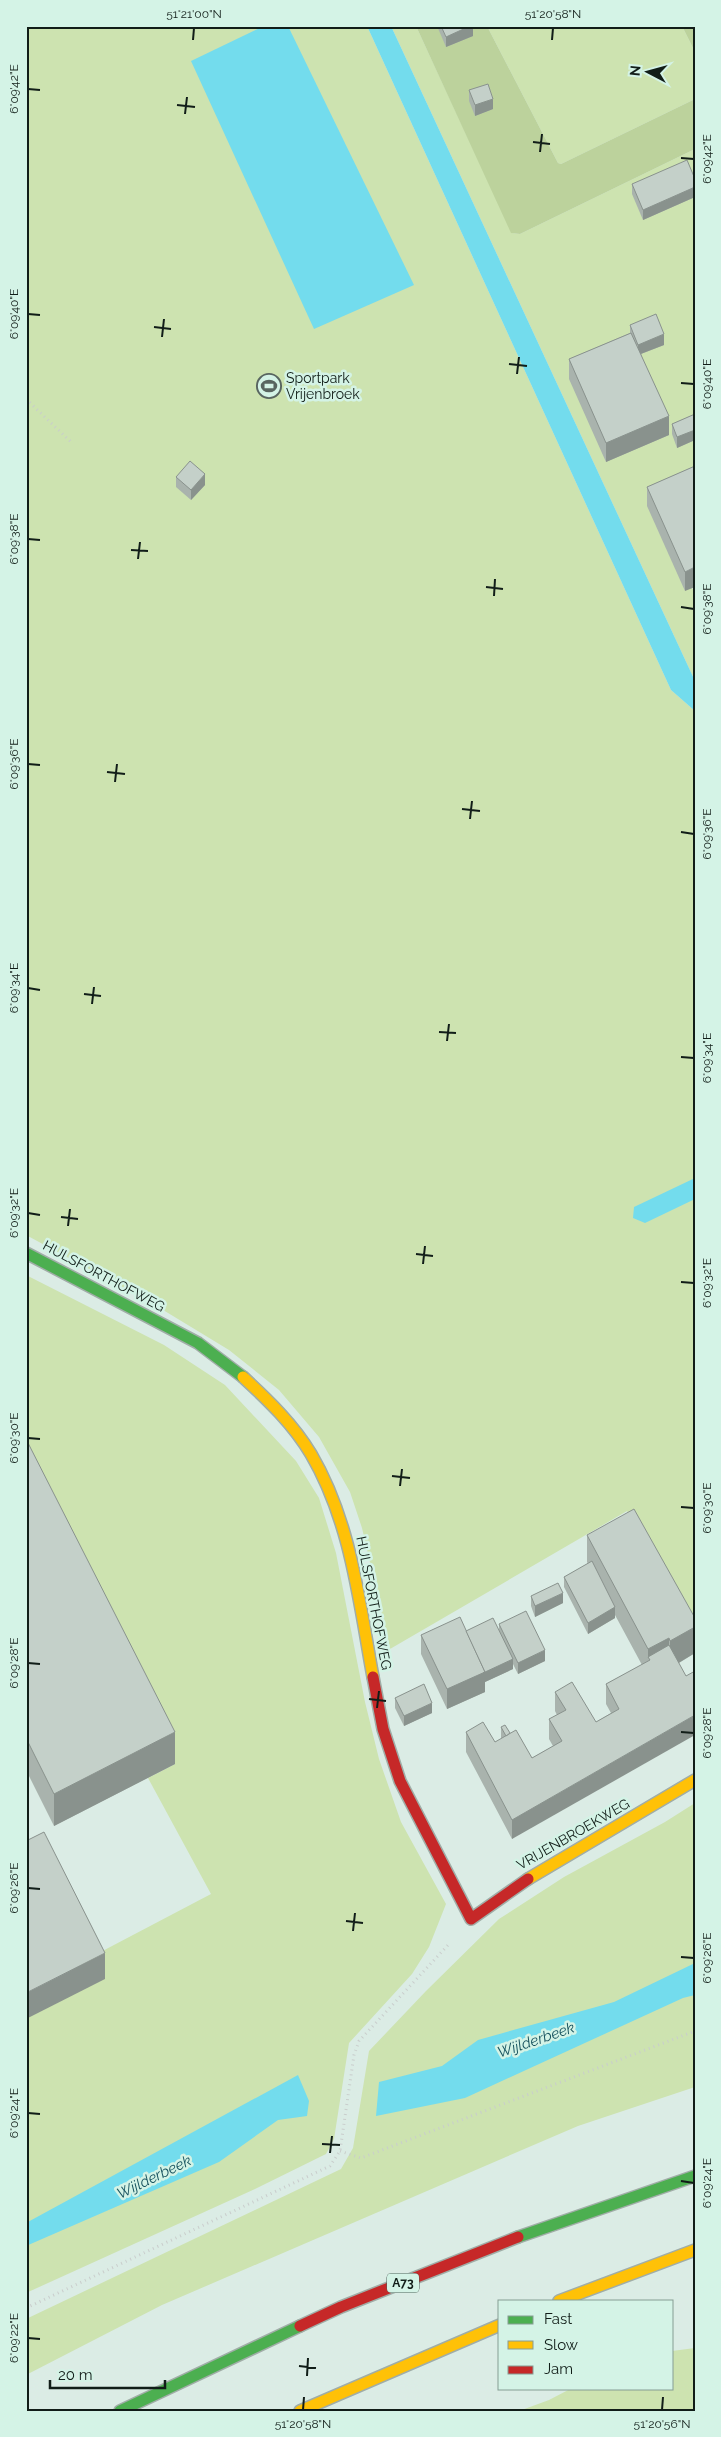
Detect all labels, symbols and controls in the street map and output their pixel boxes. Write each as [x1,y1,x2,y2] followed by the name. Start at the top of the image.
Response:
[166,7,222,21] text: 51°21'00"N
[525,7,581,21] text: 51°20'58"N
[624,48,674,98] north arrow
[7,64,21,114] text: 6°09'42"E
[627,64,644,77] text: N
[700,134,714,184] text: 6°09'42"E
[7,289,21,339] text: 6°09'40"E
[700,359,714,409] text: 6°09'40"E
[286,370,360,402] place label: Sportpark Vrijenbroek
[256,373,282,399] sports icon: Sportpark Vrijenbroek
[7,514,21,564] text: 6°09'38"E
[700,584,714,634] text: 6°09'38"E
[7,738,21,790] text: 6°09'36"E
[700,808,714,860] text: 6°09'36"E
[7,963,21,1013] text: 6°09'34"E
[700,1033,714,1083] text: 6°09'34"E
[7,1188,21,1238] text: 6°09'32"E
[40,1237,168,1315] street label: HULSFORTHOFWEG
[700,1258,714,1308] text: 6°09'32"E
[7,1412,21,1464] text: 6°09'30"E
[700,1482,714,1534] text: 6°09'30"E
[353,1535,395,1671] street label: HULSFORTHOFWEG
[7,1638,21,1688] text: 6°09'28"E
[700,1708,714,1758] text: 6°09'28"E
[514,1795,632,1873] street label: VRIJENBROEKWEG
[7,1863,21,1914] text: 6°09'26"E
[700,1933,714,1984] text: 6°09'26"E
[495,2018,577,2062] water label: Wijlderbeek
[7,2088,21,2138] text: 6°09'24"E
[114,2151,194,2203] water label: Wijlderbeek
[700,2158,714,2208] text: 6°09'24"E
[387,2274,419,2292] road number: A73
[498,2300,674,2390] legend
[544,2310,572,2328] text: Fast
[7,2313,21,2363] text: 6°09'22"E
[544,2336,578,2354] text: Slow
[50,2357,165,2389] scale bar
[544,2360,573,2378] text: Jam
[58,2366,93,2384] text: 20 m
[275,2417,331,2431] text: 51°20'58"N
[634,2417,690,2431] text: 51°20'56"N

